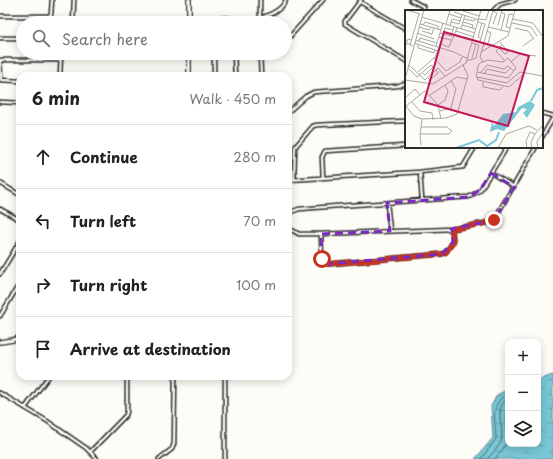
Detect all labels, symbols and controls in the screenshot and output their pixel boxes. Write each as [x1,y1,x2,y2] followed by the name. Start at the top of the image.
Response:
[405,10,543,148] inset map
[16,16,292,60] search box
[30,27,52,49] icon: search
[62,27,148,50] text: Search here
[32,85,80,111] text: 6 min
[190,89,276,108] text: Walk · 450 m
[70,145,138,168] text: Continue
[32,146,54,168] icon: ahead
[234,147,276,166] text: 280 m
[70,209,136,232] text: Turn left
[32,210,54,232] icon: left
[243,211,276,230] text: 70 m
[485,211,503,229] route end
[313,250,331,268] route start
[70,273,147,296] text: Turn right
[32,274,54,296] icon: right
[236,275,276,294] text: 100 m
[70,337,231,360] text: Arrive at destination
[32,338,54,360] icon: arrive
[505,339,541,447] map controls
[505,339,541,375] button: +
[505,375,541,411] button: −
[505,411,541,447] button: layers

